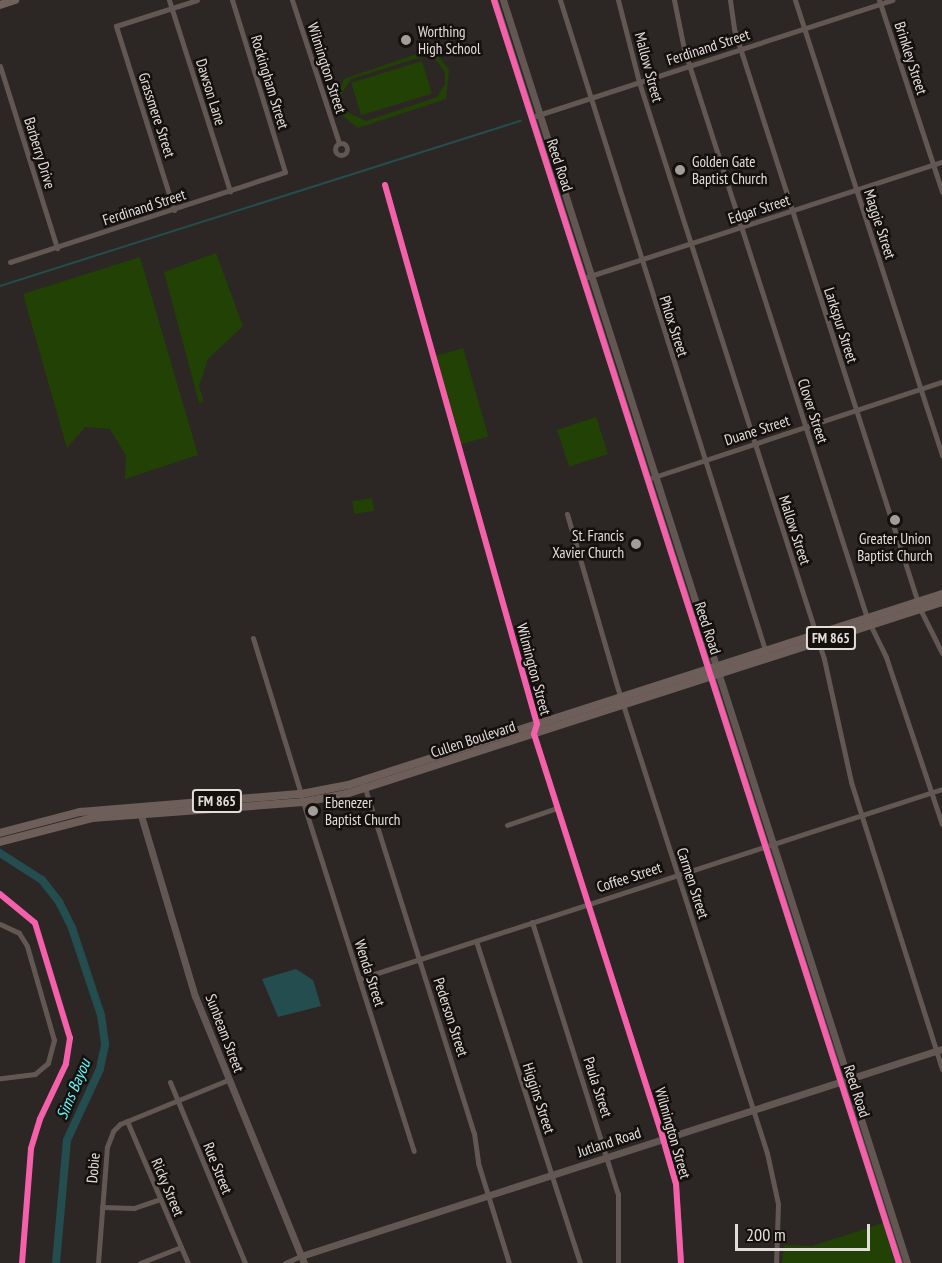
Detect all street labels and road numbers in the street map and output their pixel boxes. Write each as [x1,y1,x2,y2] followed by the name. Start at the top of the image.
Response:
[891,19,931,97] street label: Brinkley Street
[304,20,350,116] street label: Wilmington Street
[664,25,752,69] street label: Ferdinand Street
[631,30,667,104] street label: Mallow Street
[247,33,293,131] street label: Rockingham Street
[192,56,230,128] street label: Dawson Lane
[135,70,179,160] street label: Grassmere Street
[21,115,59,191] street label: Barberry Drive
[543,136,577,194] street label: Reed Road
[100,185,188,229] street label: Ferdinand Street
[860,187,900,261] street label: Maggie Street
[726,191,792,227] street label: Edgar Street
[820,285,862,365] street label: Larkspur Street
[656,293,692,359] street label: Phlox Street
[794,376,832,446] street label: Clover Street
[722,411,792,449] street label: Duane Street
[775,493,815,567] street label: Mallow Street
[691,599,725,657] street label: Reed Road
[513,621,555,717] street label: Wilmington Street
[806,627,856,649] road number: FM 865
[428,717,518,761] street label: Cullen Boulevard
[192,790,242,812] road number: FM 865
[673,845,713,921] street label: Carmen Street
[594,858,664,896] street label: Coffee Street
[351,937,389,1009] street label: Wenda Street
[430,975,472,1059] street label: Pederson Street
[202,991,248,1075] street label: Sunbeam Street
[580,1054,616,1120] street label: Paula Street
[519,1060,559,1136] street label: Higgins Street
[840,1062,874,1120] street label: Reed Road
[651,1085,695,1181] street label: Wilmington Street
[575,1123,643,1161] street label: Jutland Road
[200,1140,236,1196] street label: Rue Street
[83,1152,103,1184] street label: Dobie
[148,1155,188,1219] street label: Ricky Street

